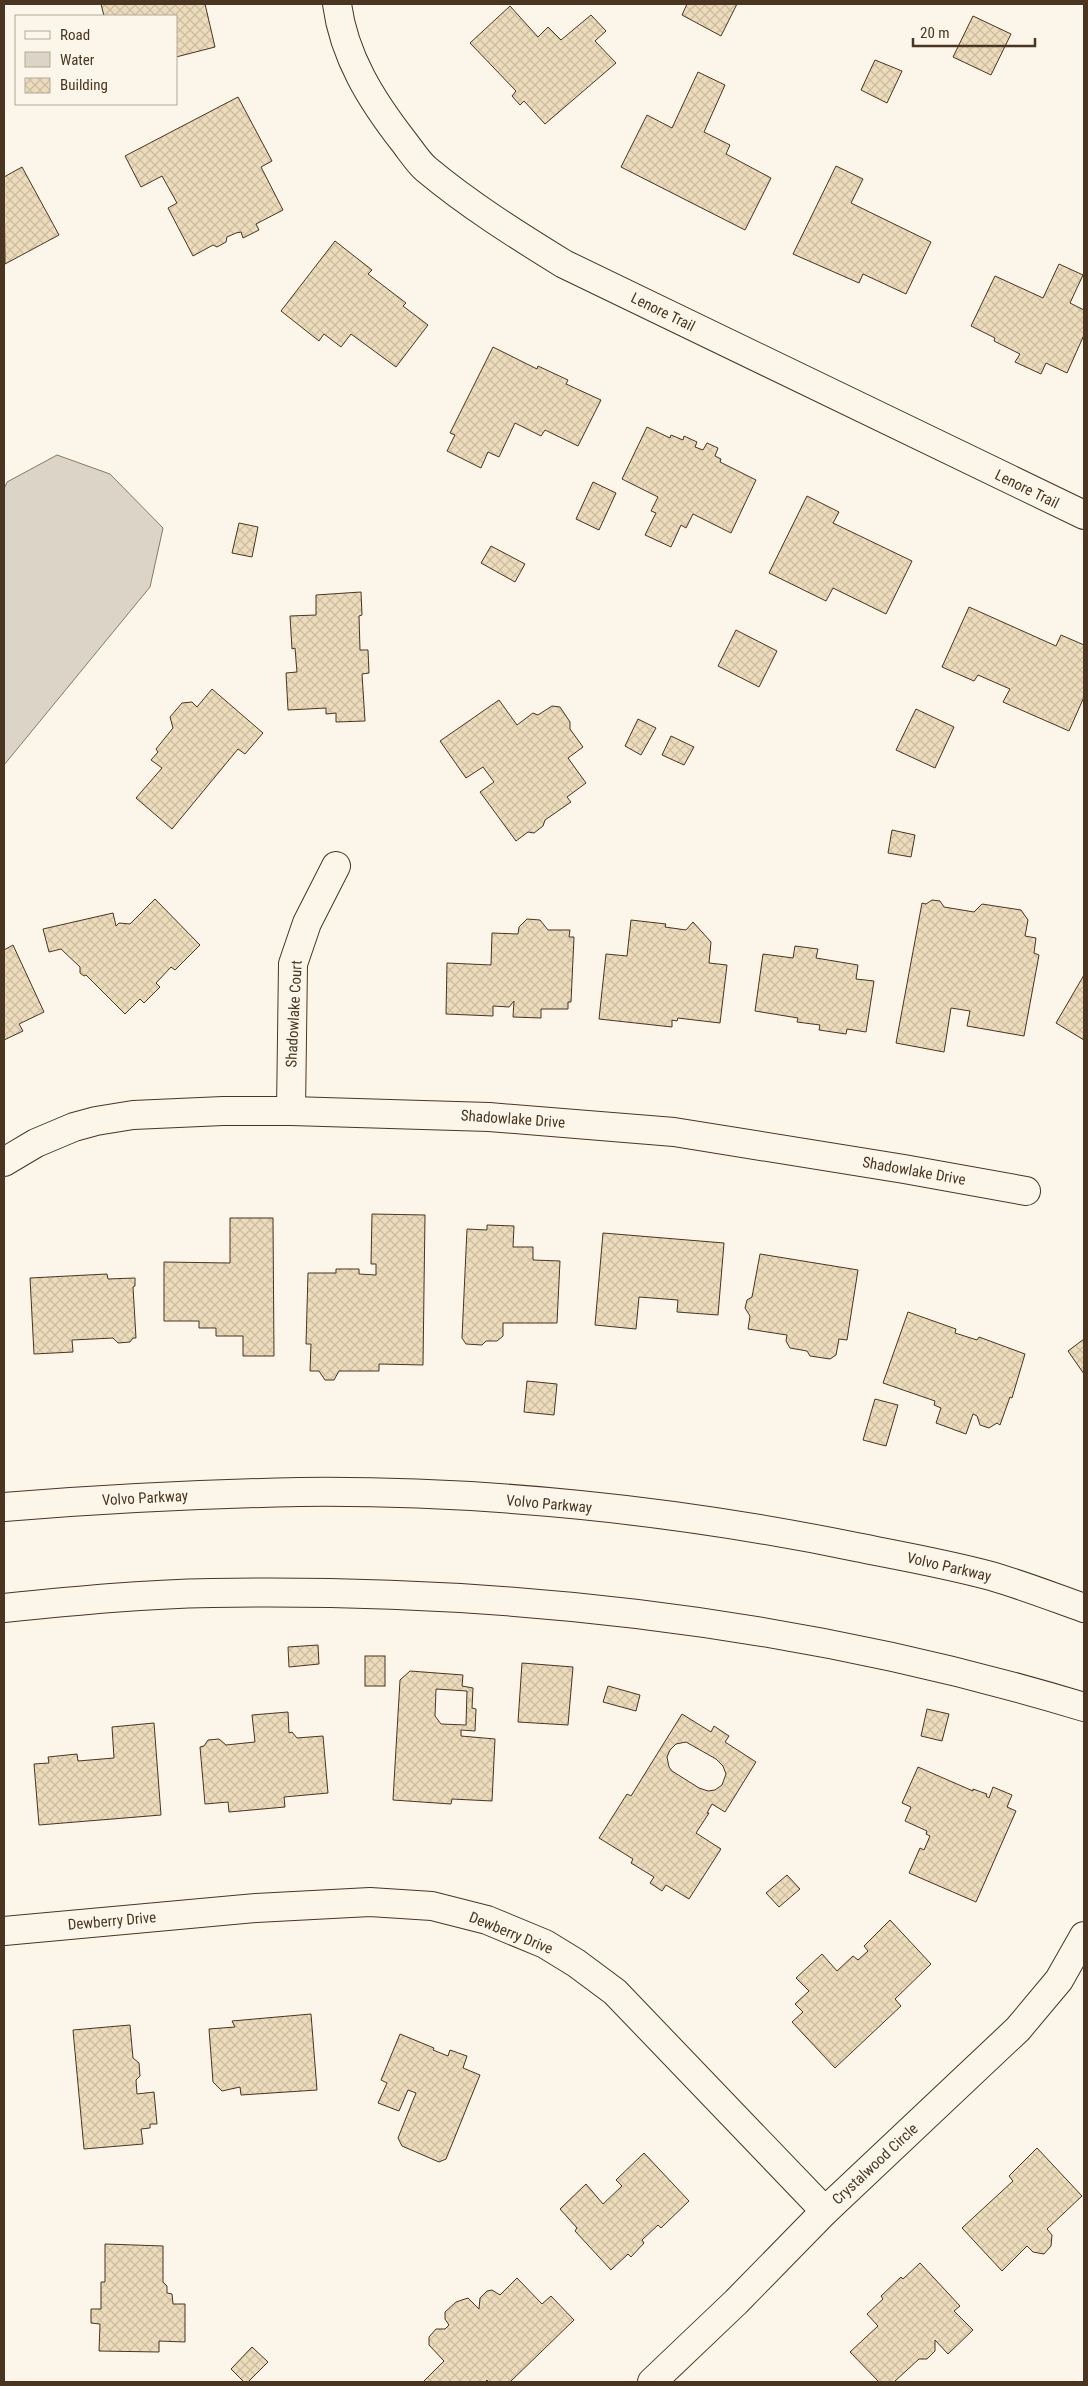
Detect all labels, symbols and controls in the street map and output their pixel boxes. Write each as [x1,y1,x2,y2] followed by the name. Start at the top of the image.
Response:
[15,15,178,105] legend
[913,15,1036,47] scale bar
[920,24,950,42] text: 20 m
[60,26,90,44] text: Road
[60,51,95,69] text: Water
[60,76,108,94] text: Building
[628,289,698,335] street label: Lenore Trail
[992,466,1062,512] street label: Lenore Trail
[282,960,306,1068] street label: Shadowlake Court
[460,1106,566,1132] street label: Shadowlake Drive
[861,1153,967,1189] street label: Shadowlake Drive
[102,1487,188,1509] street label: Volvo Parkway
[505,1491,593,1517] street label: Volvo Parkway
[905,1549,993,1585] street label: Volvo Parkway
[67,1908,157,1934] street label: Dewberry Drive
[467,1908,555,1958] street label: Dewberry Drive
[828,2120,922,2208] street label: Crystalwood Circle

